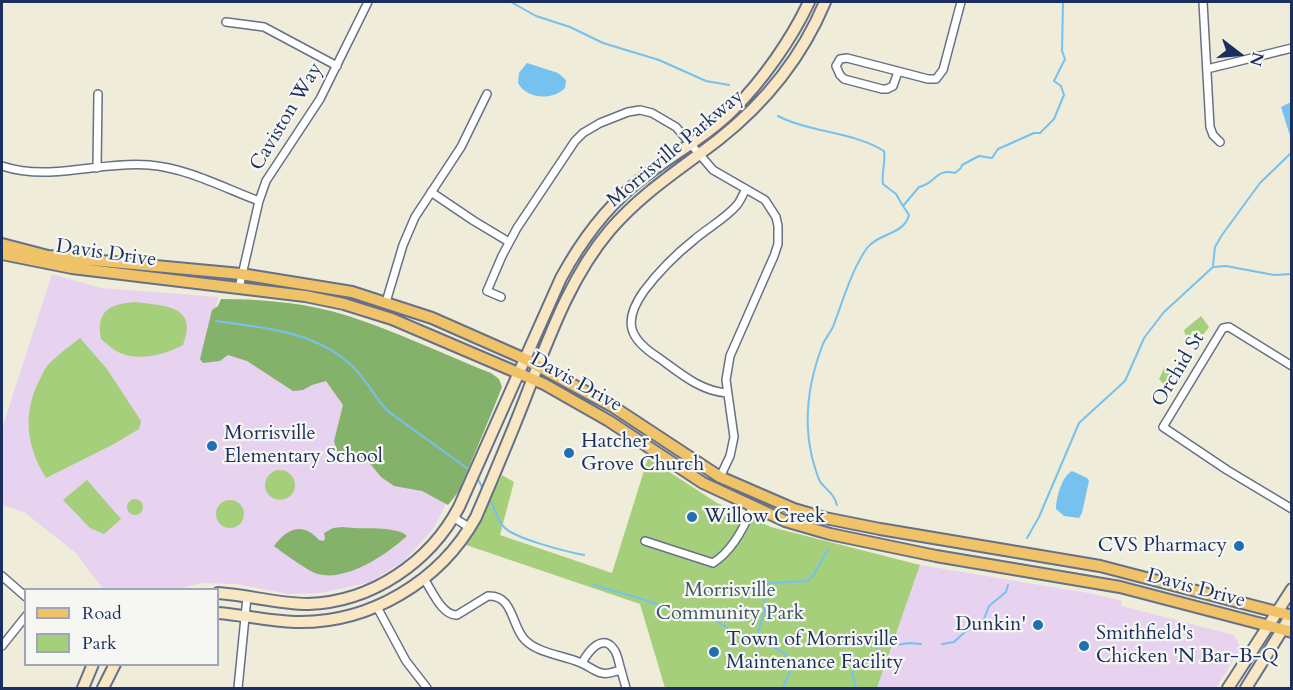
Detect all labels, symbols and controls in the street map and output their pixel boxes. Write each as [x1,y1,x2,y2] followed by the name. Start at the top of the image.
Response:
[1209,24,1269,84] north arrow
[1244,49,1269,69] text: N
[245,59,329,175] street label: Caviston Way
[603,85,749,213] street label: Morrisville Parkway
[54,235,158,273] street label: Davis Drive
[1147,328,1211,412] street label: Orchid St
[526,348,626,418] street label: Davis Drive
[224,422,383,469] place label: Morrisville Elementary School
[581,430,704,477] place label: Hatcher Grove Church
[205,439,219,453] marker: Morrisville Elementary School
[562,446,576,460] marker: Hatcher Grove Church
[704,505,826,529] place label: Willow Creek
[685,510,699,524] marker: Willow Creek
[1098,534,1227,558] place label: CVS Pharmacy
[1232,539,1246,553] marker: CVS Pharmacy
[1144,564,1248,614] street label: Davis Drive
[656,579,804,626] park label: Morrisville Community Park
[24,588,219,666] legend
[82,601,122,626] text: Road
[955,613,1026,637] place label: Dunkin'
[1031,618,1045,632] marker: Dunkin'
[1096,622,1279,669] place label: Smithfield's Chicken 'N Bar-B-Q
[726,628,903,675] place label: Town of Morrisville Maintenance Facility
[82,631,117,656] text: Park
[1077,639,1091,653] marker: Smithfield's Chicken 'N Bar-B-Q
[707,645,721,659] marker: Town of Morrisville Maintenance Facility

